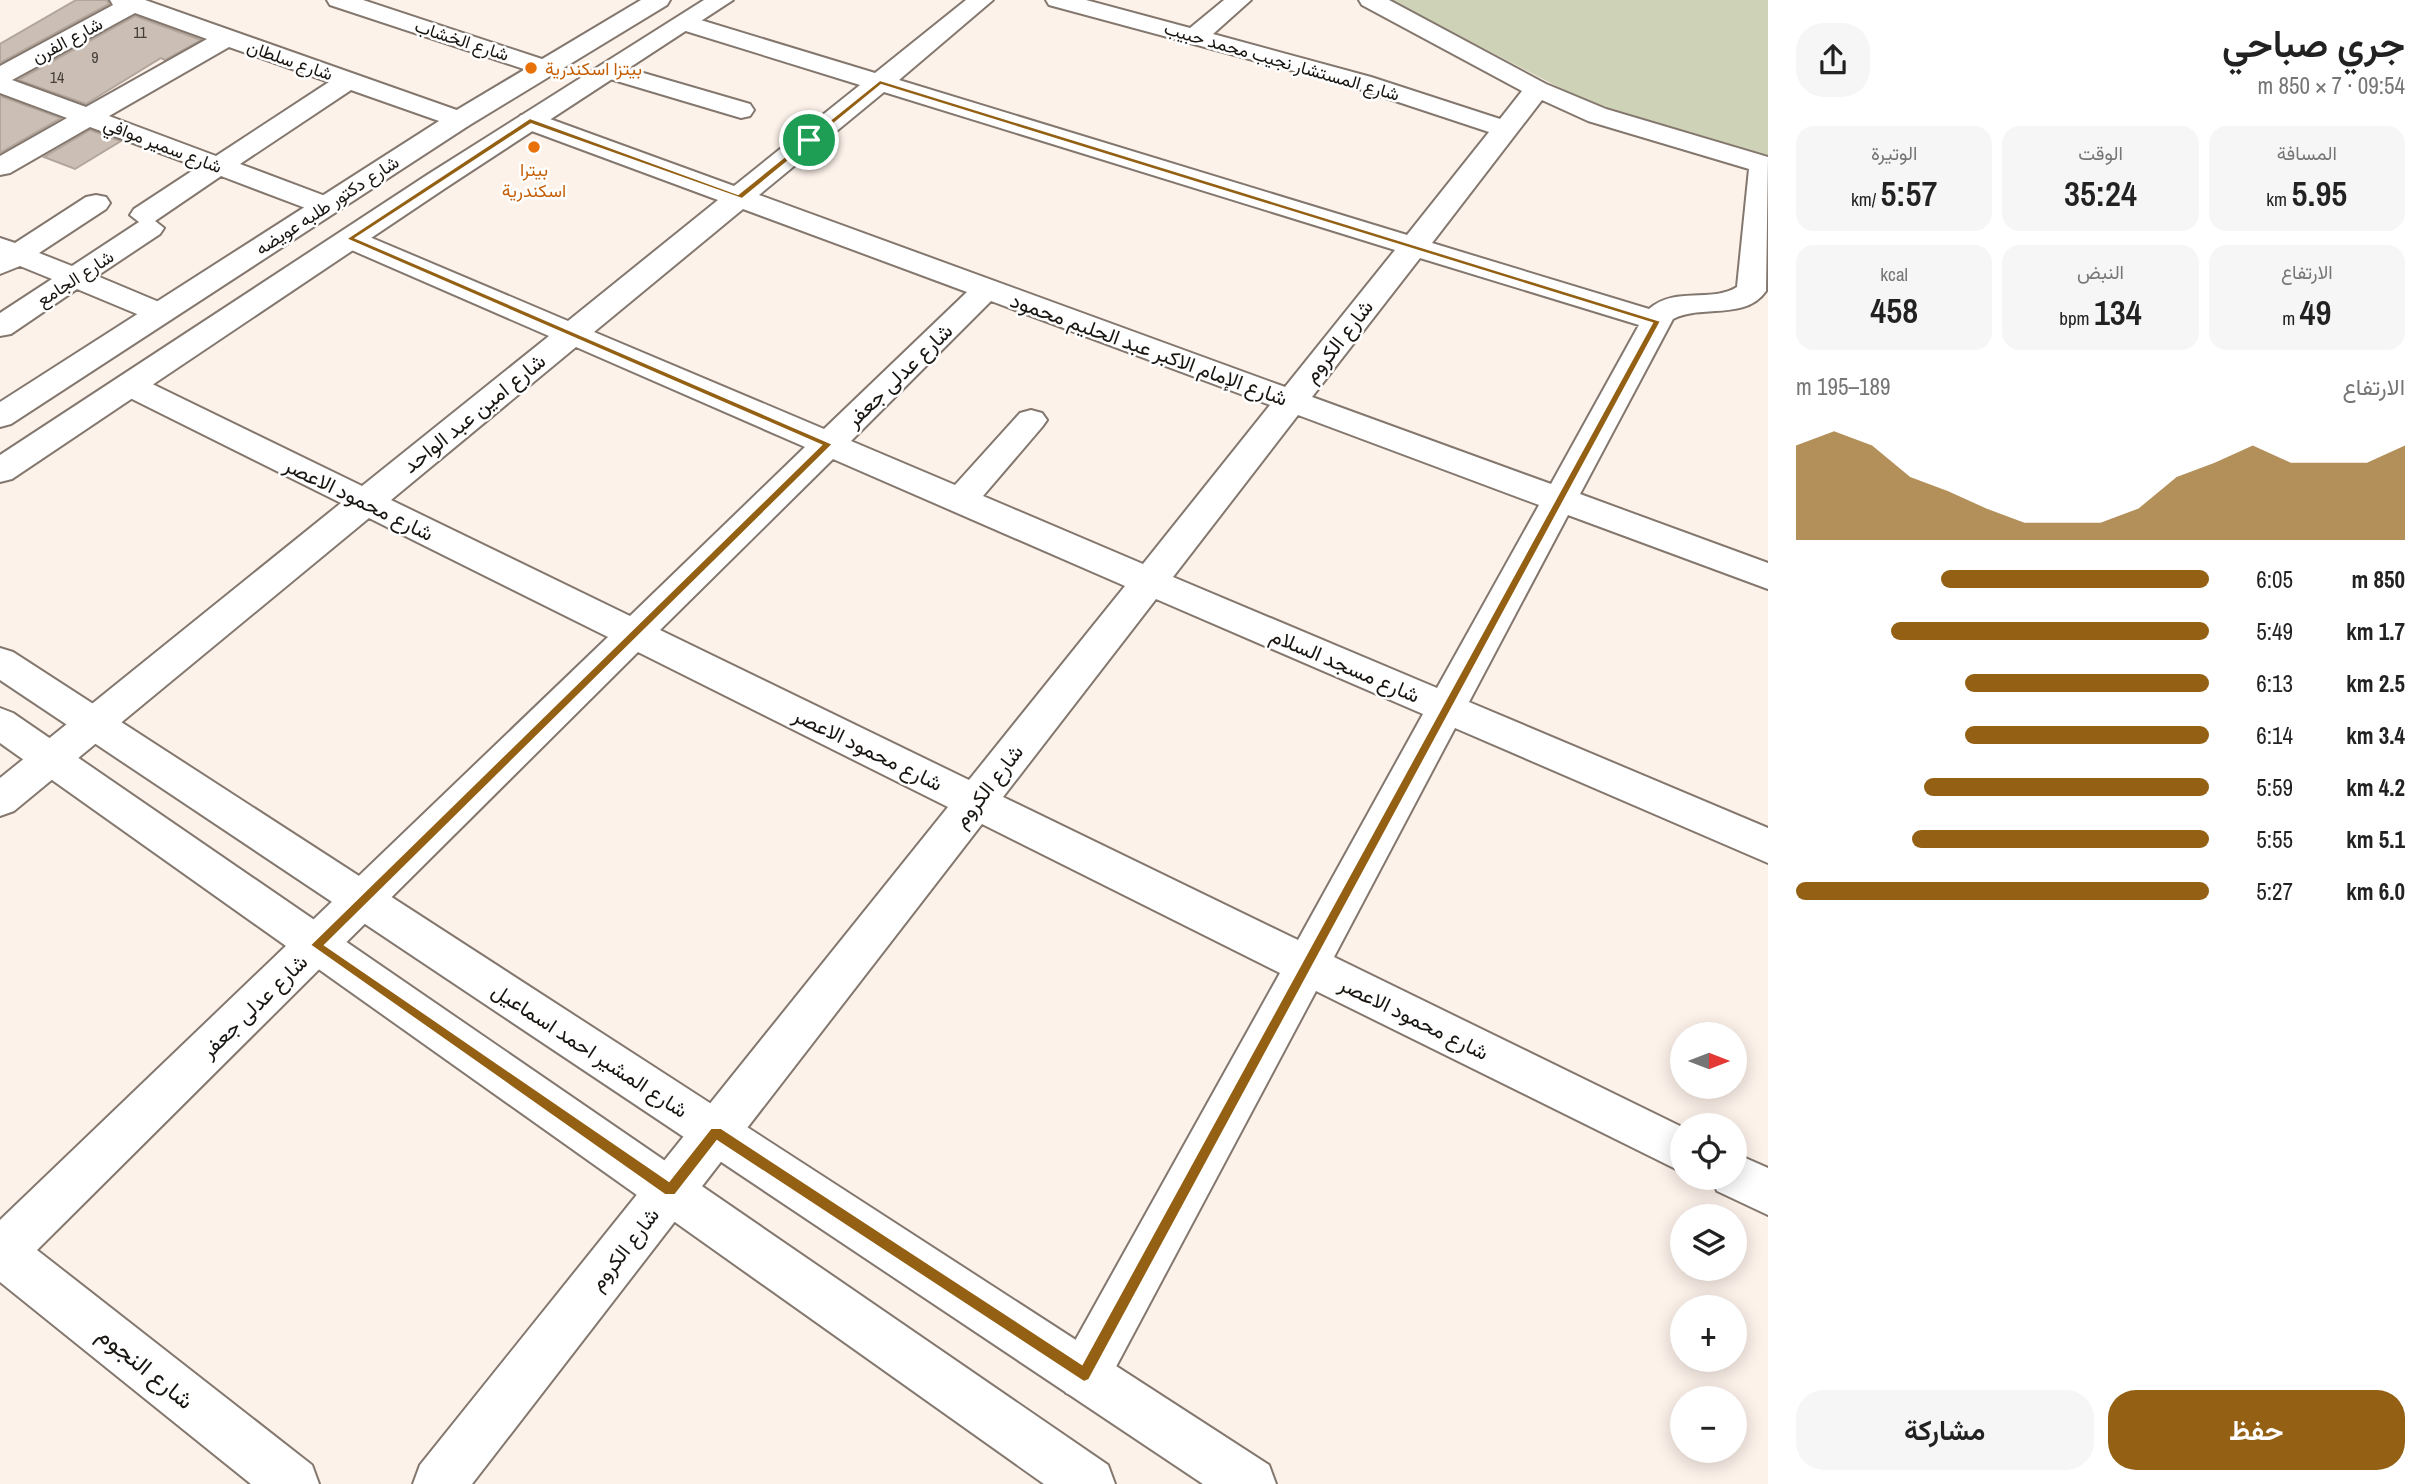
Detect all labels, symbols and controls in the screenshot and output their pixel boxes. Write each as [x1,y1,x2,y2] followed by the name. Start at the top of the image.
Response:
[27,11,107,69] street label: شارع الفرن
[412,13,512,67] street label: شارع الخشاب
[1161,15,1403,107] street label: شارع المستشار نجيب محمد حبيب
[2222,18,2405,69] text: جري صباحي
[133,21,148,43] house number: 11
[1796,23,1870,97] button: share
[244,34,336,86] street label: شارع سلطان
[91,46,99,68] house number: 9
[545,56,642,81] place label: بيتزا اسكندرية
[523,60,539,76] marker: بيتزا اسكندرية
[50,66,64,88] house number: 14
[2258,70,2405,101] text: 09:54 · 7 × 850 m
[779,110,839,170] pin
[99,111,226,182] street label: شارع سمير موافي
[790,121,828,159] icon: arrive
[526,139,542,155] marker: بيترا اسكندرية
[1871,140,1917,166] text: الوتيرة
[2078,140,2123,166] text: الوقت
[2277,140,2337,166] text: المسافة
[250,149,404,261] street label: شارع دكتور طلبه عويضه
[502,157,566,203] place label: بيترا اسكندرية
[1880,170,1937,217] text: 5:57
[2064,170,2137,217] text: 35:24
[2291,170,2347,217] text: 5.95
[1851,186,1880,212] text: /km
[2266,186,2291,212] text: km
[32,244,118,312] street label: شارع الجامع
[2077,259,2124,285] text: النبض
[2281,259,2333,285] text: الارتفاع
[1880,261,1908,287] text: kcal
[1006,285,1292,413] street label: شارع الإمام الاكبر عبد الحليم محمود
[1870,287,1918,334] text: 458
[2094,289,2142,336] text: 134
[2300,289,2331,336] text: 49
[1296,293,1380,389] street label: شارع الكروم
[2059,305,2094,331] text: bpm
[2282,305,2300,331] text: m
[838,317,959,434] street label: شارع عدلى جعفر
[397,346,551,480] street label: شارع امين عبد الواحد
[1796,371,1890,402] text: 189–195 m
[2343,371,2405,402] text: الارتفاع
[279,450,438,548] street label: شارع محمود الاعصر
[2256,564,2293,595] text: 6:05
[2352,564,2405,595] text: 850 m
[2256,616,2293,647] text: 5:49
[2346,616,2405,647] text: 1.7 km
[1266,620,1424,710] street label: شارع مسجد السلام
[2256,668,2293,699] text: 6:13
[2346,668,2405,699] text: 2.5 km
[788,700,947,798] street label: شارع محمود الاعصر
[2256,720,2293,751] text: 6:14
[2346,720,2405,751] text: 3.4 km
[946,738,1030,834] street label: شارع الكروم
[2256,772,2293,803] text: 5:59
[2346,772,2405,803] text: 4.2 km
[2256,824,2293,855] text: 5:55
[2346,824,2405,855] text: 5.1 km
[2256,876,2293,907] text: 5:27
[2346,876,2405,907] text: 6.0 km
[193,948,314,1065] street label: شارع عدلى جعفر
[1334,969,1493,1067] street label: شارع محمود الاعصر
[486,976,694,1124] street label: شارع المشير احمد اسماعيل
[1670,1022,1746,1099] north arrow
[1670,1022,1747,1463] map controls
[1670,1113,1747,1190] button: locate
[582,1201,666,1297] street label: شارع الكروم
[1670,1204,1747,1281] button: layers
[1670,1295,1747,1372] button: +
[90,1318,201,1417] street label: شارع النجوم
[1670,1386,1747,1463] button: −
[1796,1390,2094,1470] button: مشاركة
[2108,1390,2405,1470] button: حفظ

